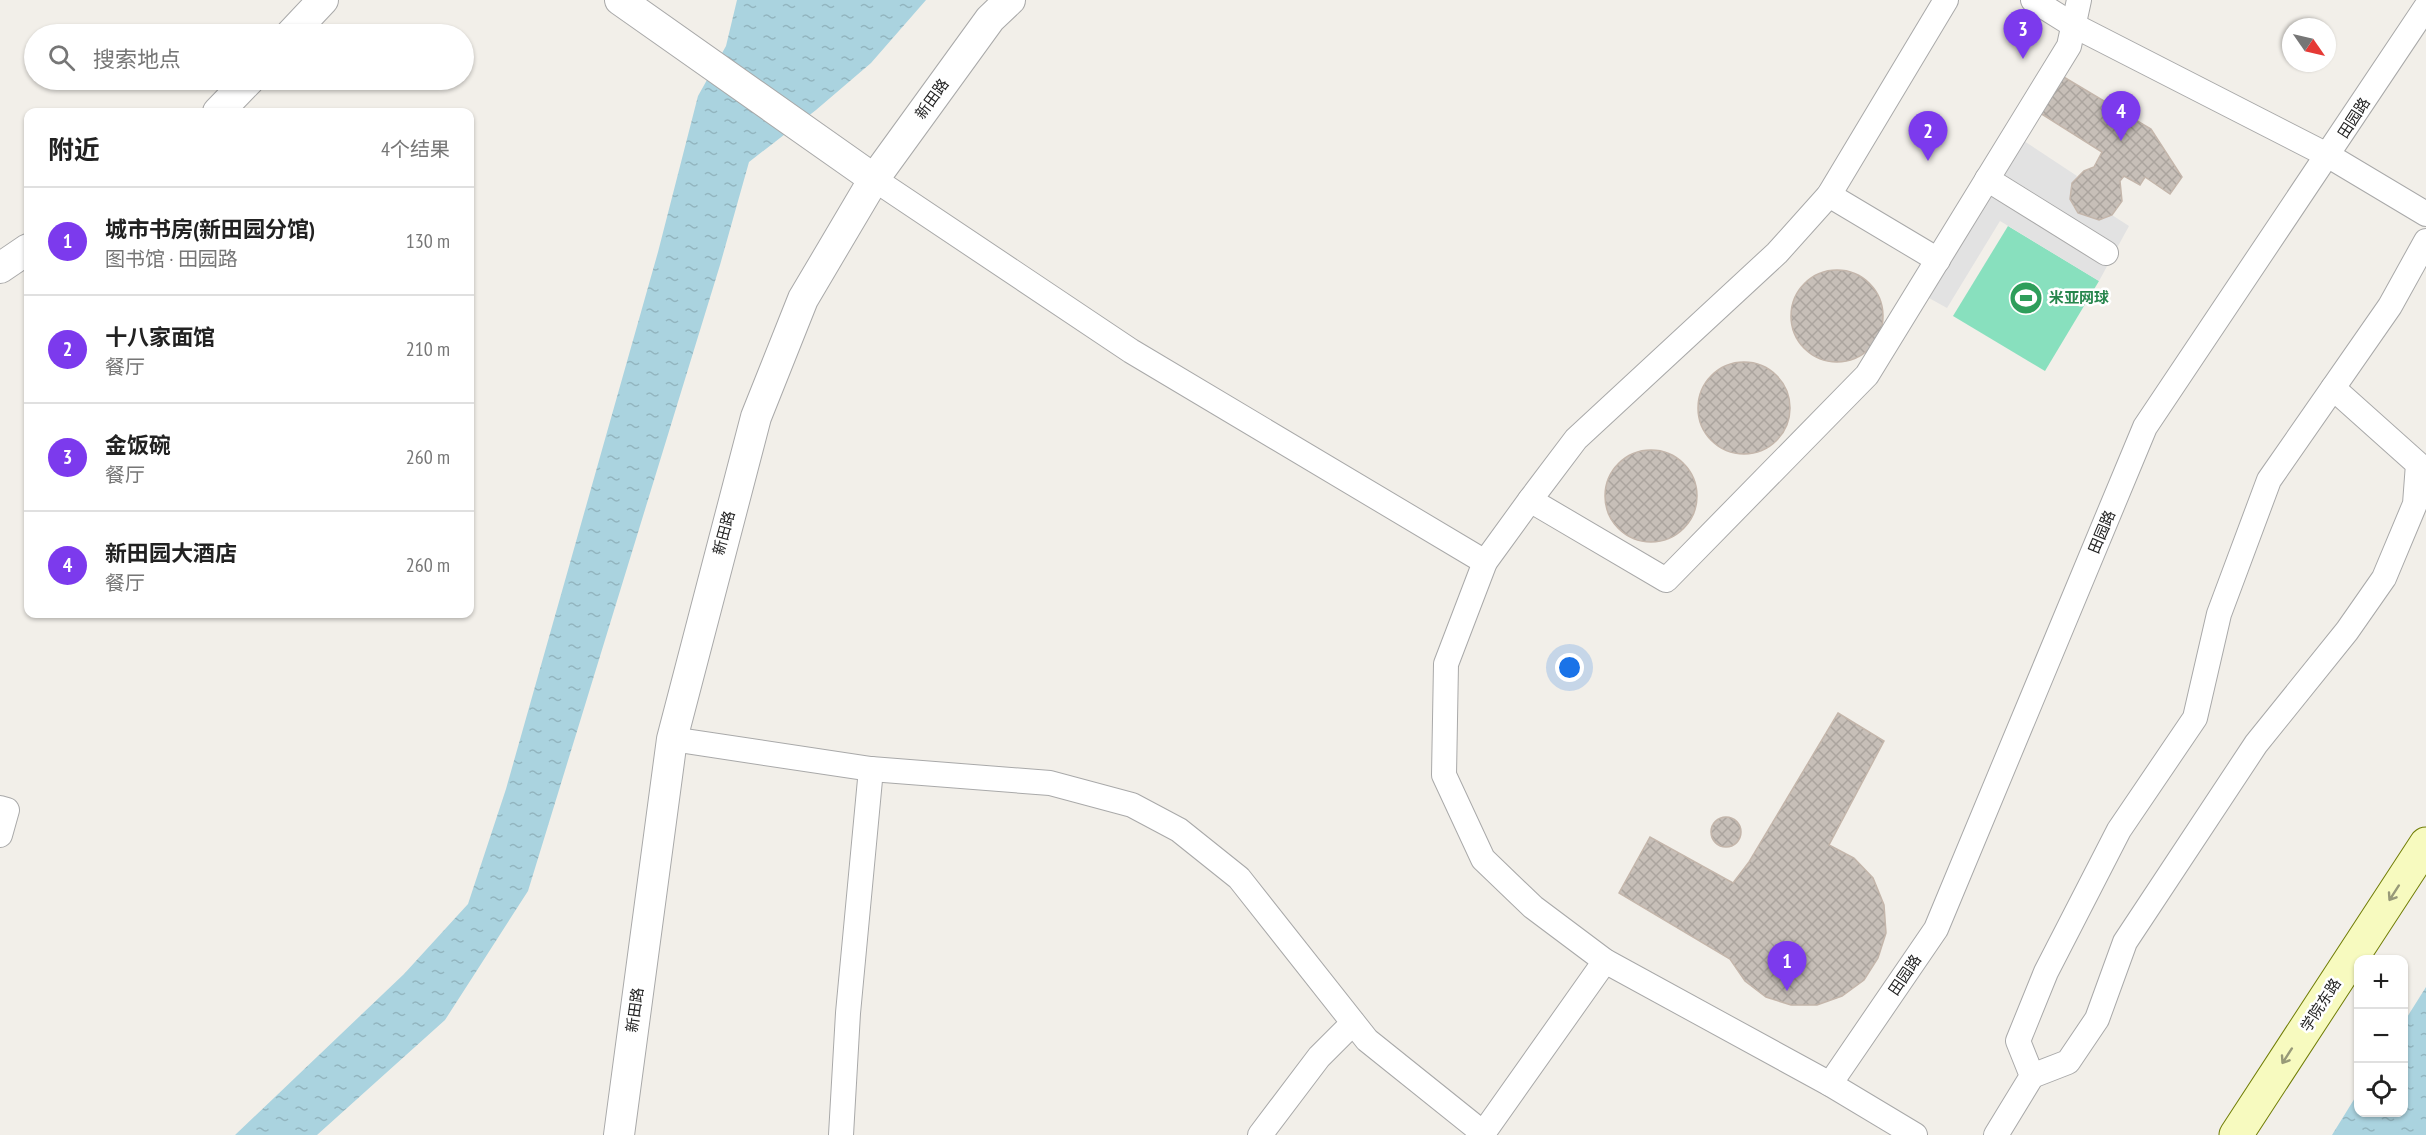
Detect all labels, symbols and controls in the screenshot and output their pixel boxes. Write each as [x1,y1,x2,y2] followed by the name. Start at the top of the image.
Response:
[2004,10,2042,59] pin: 3
[2282,18,2336,72] north arrow
[24,24,474,90] search box
[45,41,78,74] icon: search
[93,45,181,73] text: 搜索地点
[911,75,953,122] street label: 新田路
[2102,92,2140,141] pin: 4
[2333,94,2374,142] street label: 田园路
[1908,112,1948,161] pin: 2
[48,133,100,166] text: 附近
[381,136,450,162] text: 4个结果
[105,215,315,243] text: 城市书房(新田园分馆)
[63,228,72,254] text: 1
[406,228,450,254] text: 130 m
[105,246,238,272] text: 图书馆 · 田园路
[2008,280,2044,316] sports icon: 米亚网球
[2049,288,2109,307] place label: 米亚网球
[105,323,215,351] text: 十八家面馆
[63,336,72,362] text: 2
[406,336,450,362] text: 210 m
[105,354,145,380] text: 餐厅
[105,431,171,459] text: 金饭碗
[63,444,72,470] text: 3
[406,444,450,470] text: 260 m
[105,462,145,488] text: 餐厅
[2084,507,2119,556] street label: 田园路
[709,509,739,557] street label: 新田路
[105,539,237,567] text: 新田园大酒店
[63,552,72,578] text: 4
[406,552,450,578] text: 260 m
[105,570,145,596] text: 餐厅
[1555,653,1584,682] your location
[2388,884,2400,901] one-way arrow
[1768,942,1806,991] pin: 1
[1884,951,1925,999] street label: 田园路
[2354,955,2408,1117] map controls
[2354,955,2408,1009] button: +
[2296,974,2345,1035] street label: 学院东路
[622,986,647,1034] street label: 新田路
[2354,1009,2408,1063] button: −
[2281,1048,2293,1064] one-way arrow
[2354,1063,2408,1117] button: locate

